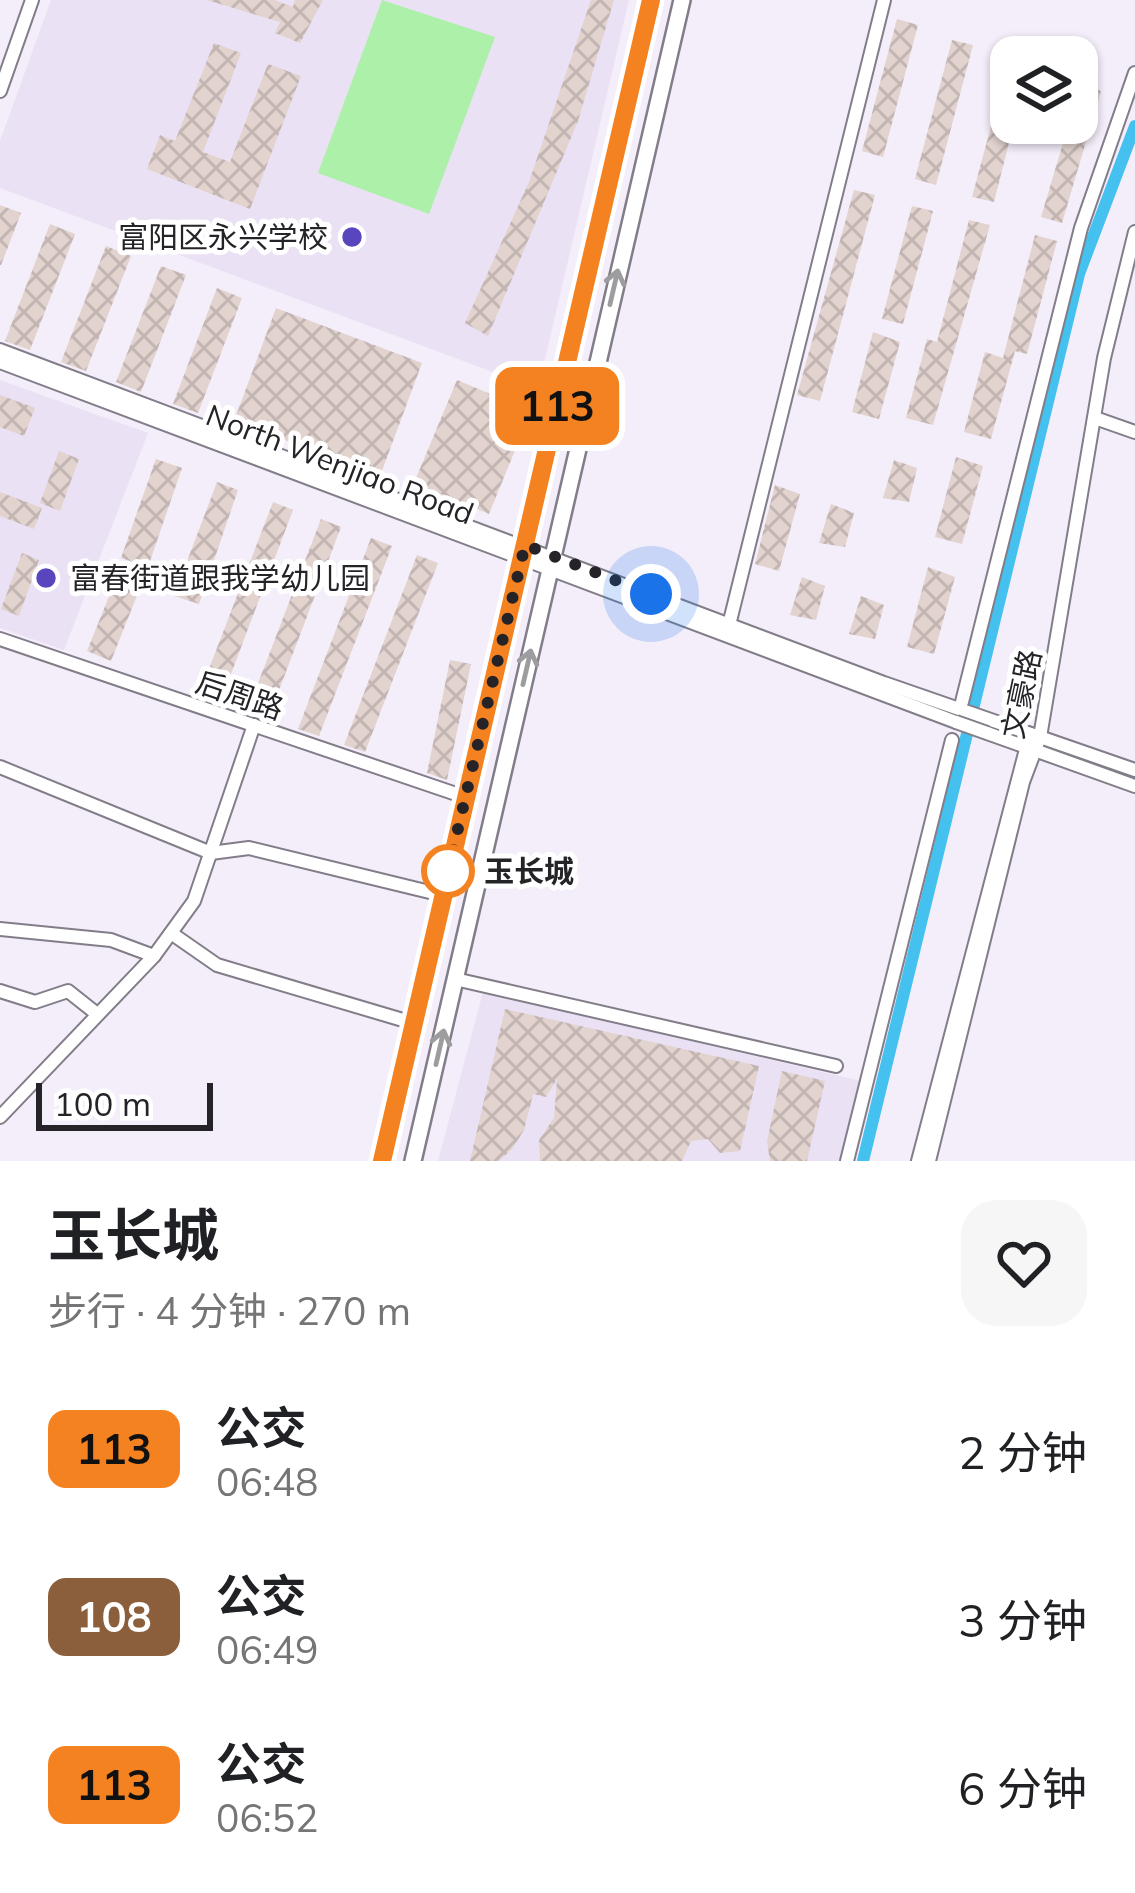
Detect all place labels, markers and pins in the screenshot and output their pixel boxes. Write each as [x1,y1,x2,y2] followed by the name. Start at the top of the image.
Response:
[118,218,328,256] place label: 富阳区永兴学校
[339,224,365,250] marker: 富阳区永兴学校
[70,559,370,597] place label: 富春街道跟我学幼儿园
[33,565,59,591] marker: 富春街道跟我学幼儿园
[423,846,473,896] marker: 玉长城
[484,852,574,890] place label: 玉长城

